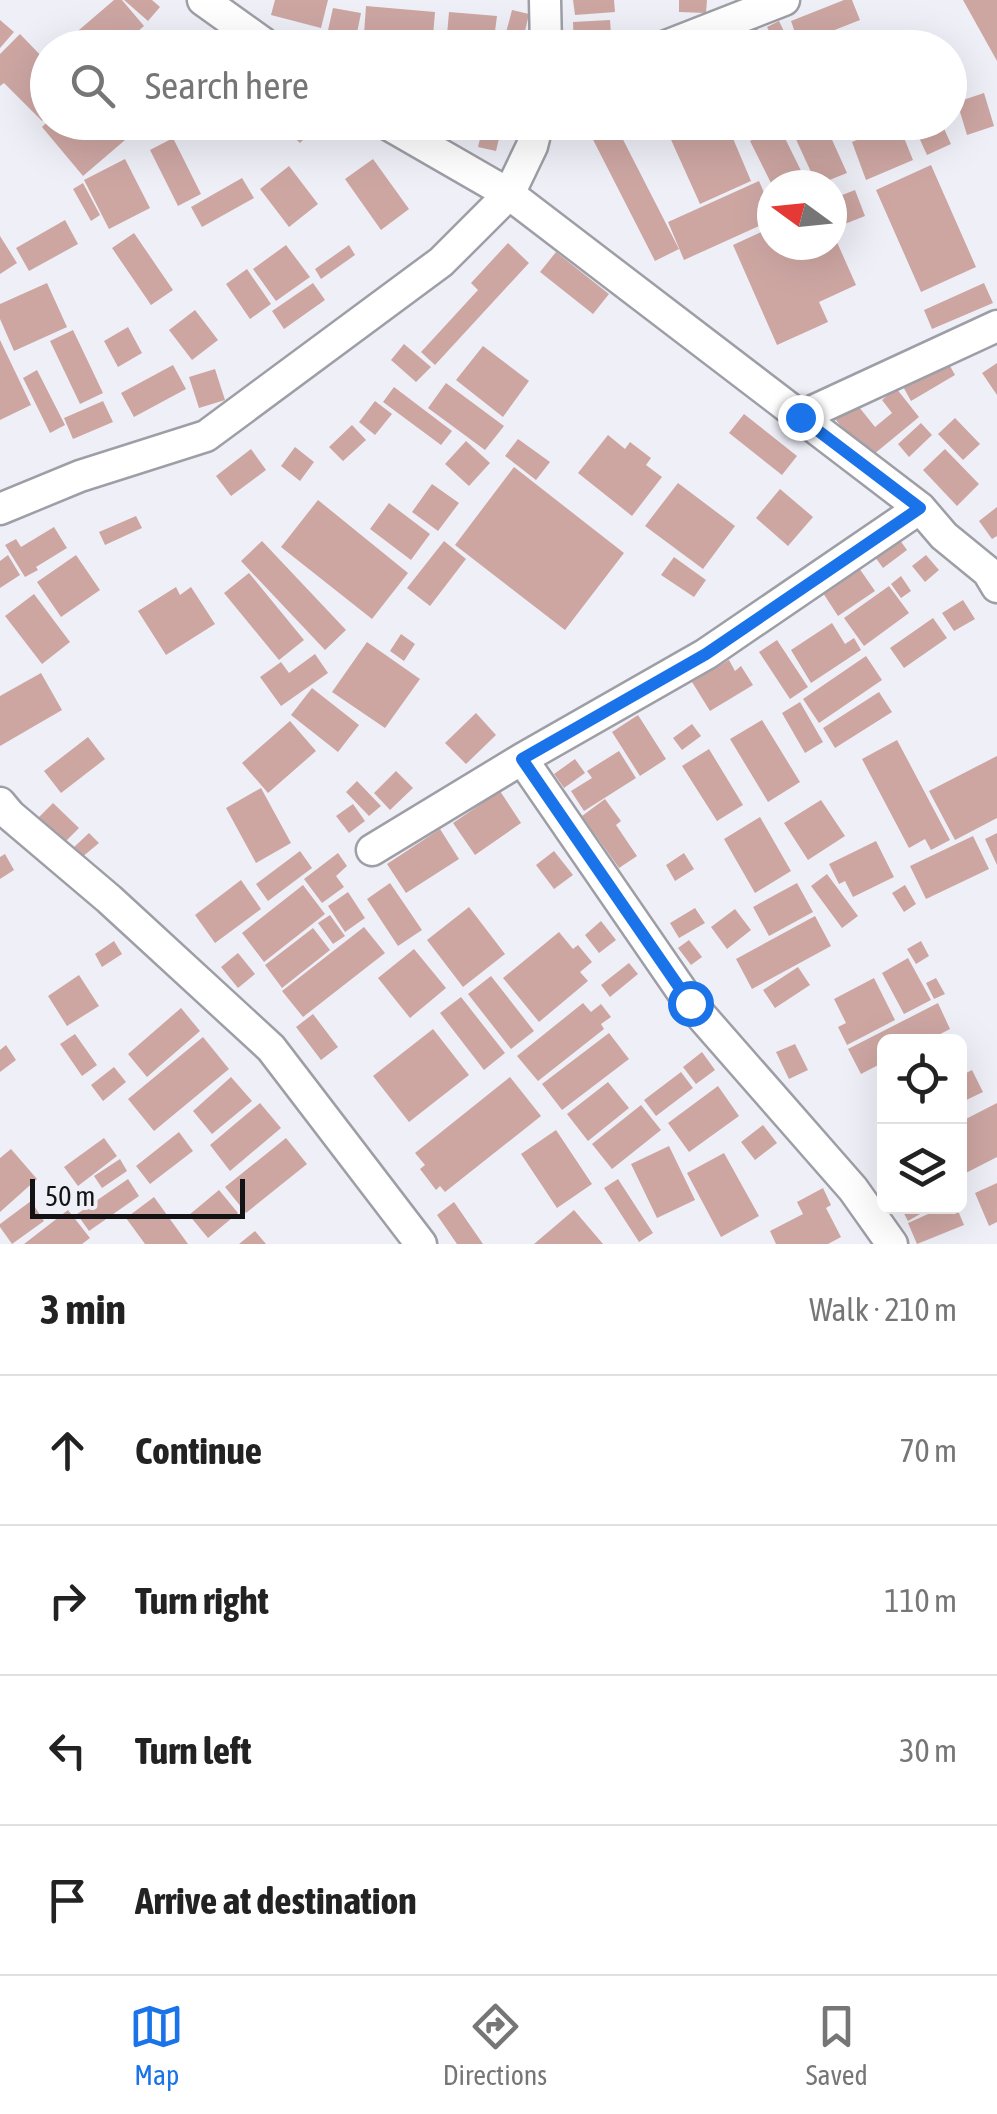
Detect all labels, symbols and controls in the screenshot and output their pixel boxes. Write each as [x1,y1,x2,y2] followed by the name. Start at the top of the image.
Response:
[30,30,967,140] search box
[65,58,120,113] icon: search
[145,64,309,107] text: Search here
[757,170,847,260] north arrow
[778,395,824,441] route end
[668,981,714,1027] route start
[877,1034,967,1214] map controls
[877,1034,967,1124] button: locate
[877,1124,967,1214] button: layers
[30,1174,245,1218] scale bar
[45,1180,95,1212] text: 50 m
[40,1285,126,1333] text: 3 min
[809,1291,957,1328] text: Walk · 210 m
[40,1423,95,1478] icon: ahead
[135,1429,262,1472] text: Continue
[899,1432,957,1469] text: 70 m
[40,1573,95,1628] icon: right
[135,1579,269,1622] text: Turn right
[884,1582,957,1619] text: 110 m
[40,1723,95,1778] icon: left
[135,1729,251,1772] text: Turn left
[899,1732,957,1769] text: 30 m
[40,1873,95,1928] icon: arrive
[135,1879,417,1922] text: Arrive at destination
[129,1999,184,2091] tab: Map
[443,1999,547,2091] tab: Directions
[806,1999,868,2091] tab: Saved

